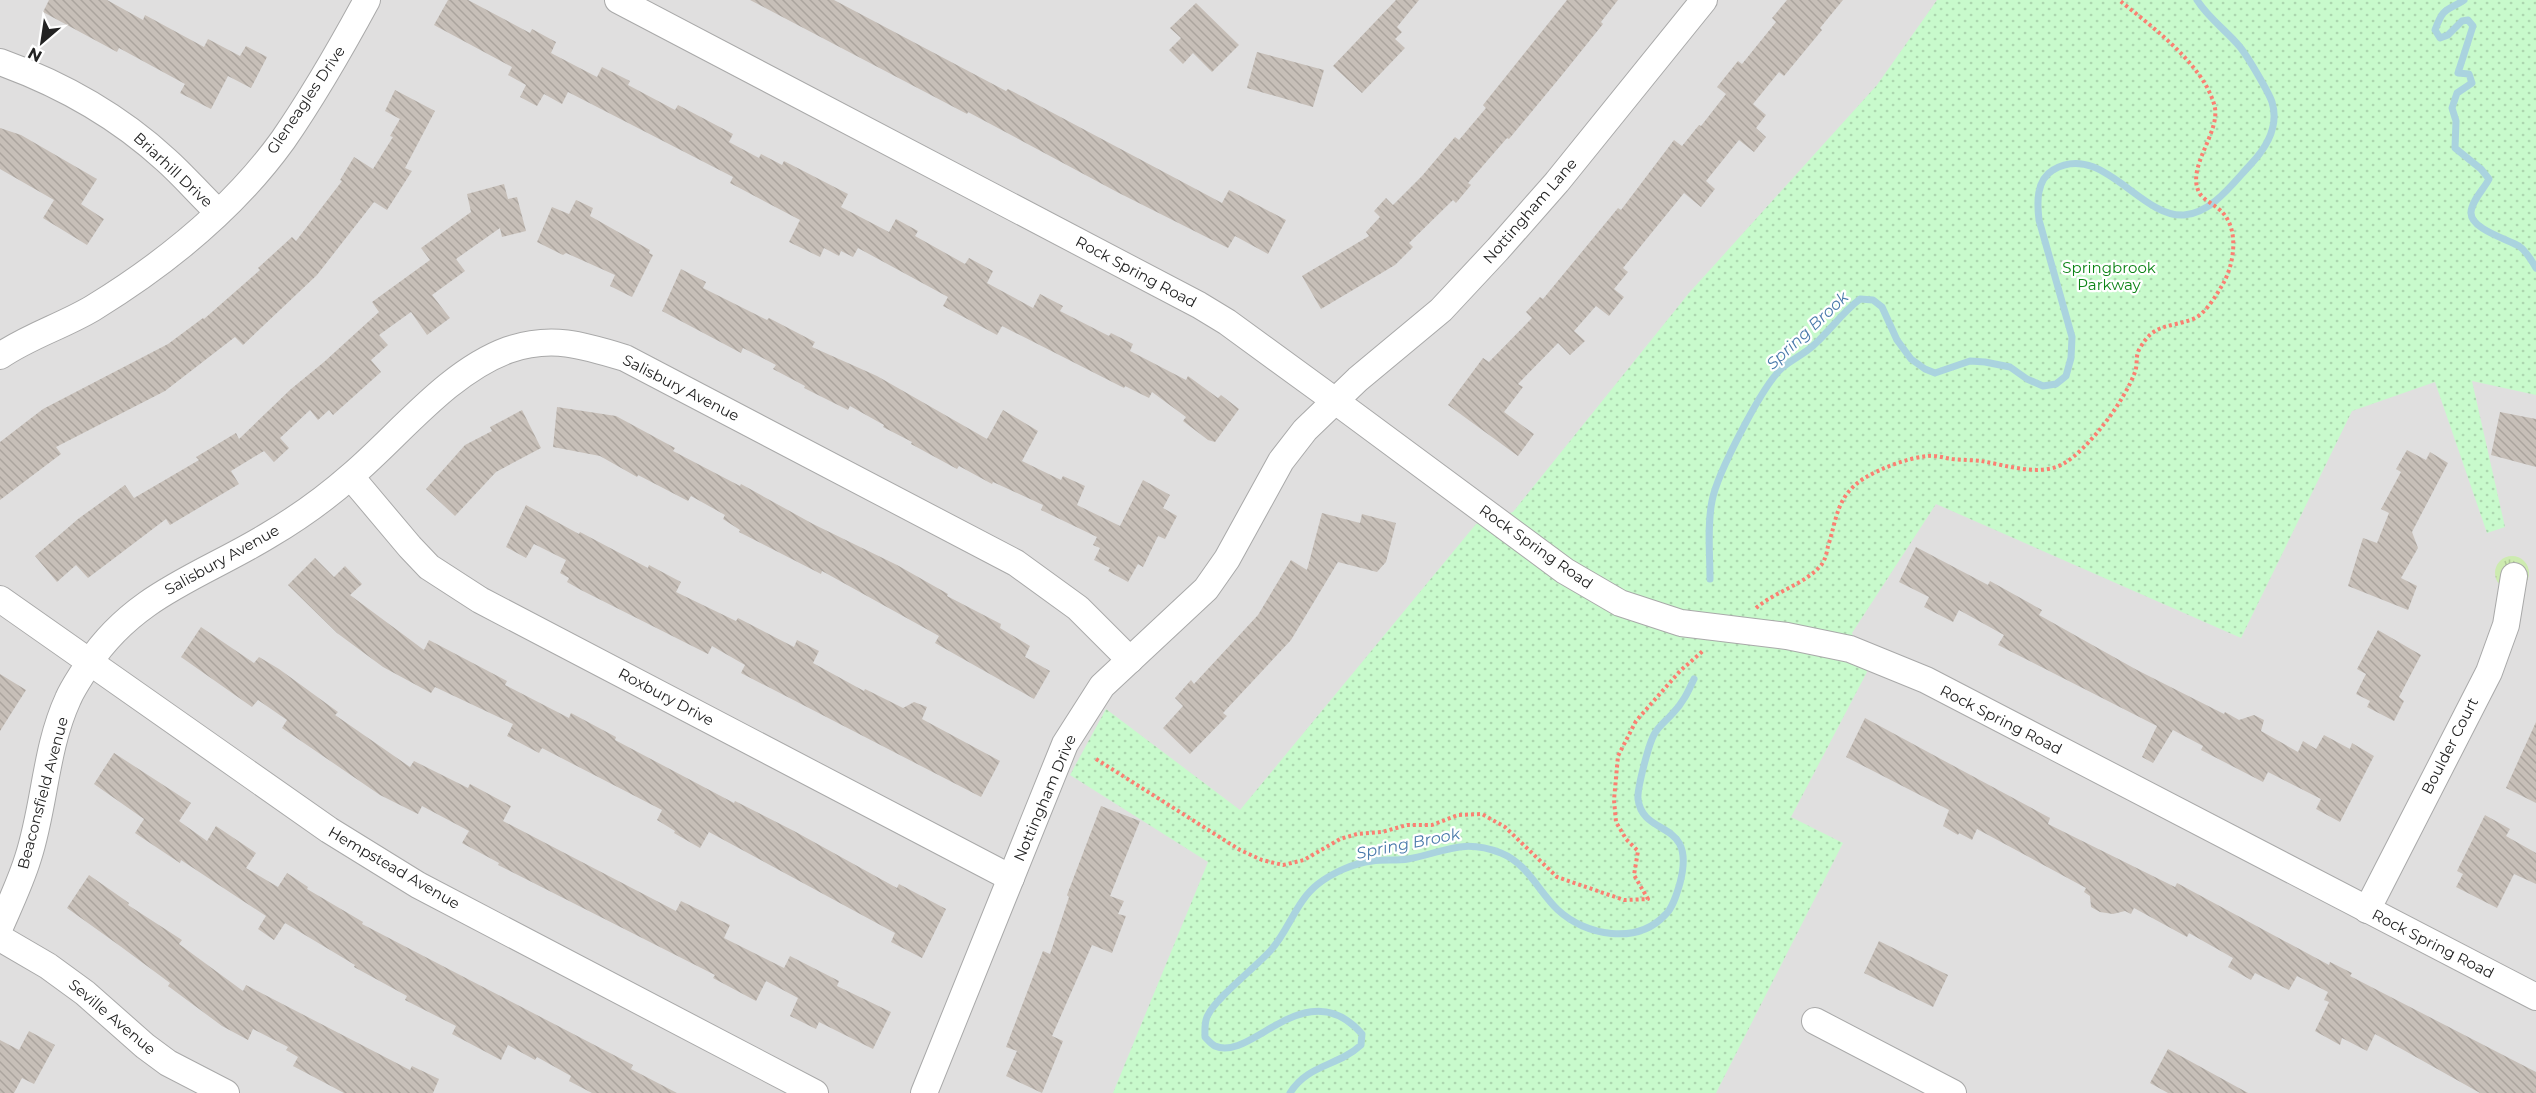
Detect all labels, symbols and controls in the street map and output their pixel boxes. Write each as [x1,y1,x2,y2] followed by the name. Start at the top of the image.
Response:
[12,12,72,72] north arrow
[262,42,349,157] street label: Gleneagles Drive
[25,43,45,66] text: N
[130,128,217,211] street label: Briarhill Drive
[1479,154,1581,267] street label: Nottingham Lane
[1072,232,1200,311] street label: Rock Spring Road
[2062,258,2156,294] park label: Springbrook Parkway
[1762,287,1853,373] water label: Spring Brook
[620,350,743,425] street label: Salisbury Avenue
[1476,500,1597,593] street label: Rock Spring Road
[161,520,282,599] street label: Salisbury Avenue
[615,663,717,730] street label: Roxbury Drive
[1937,681,2065,759] street label: Rock Spring Road
[2417,694,2482,797] street label: Boulder Court
[13,715,72,871] street label: Beaconsfield Avenue
[1009,731,1080,864] street label: Nottingham Drive
[325,822,463,913] street label: Hempstead Avenue
[1355,824,1463,863] water label: Spring Brook
[2369,905,2497,983] street label: Rock Spring Road
[65,975,160,1059] street label: Seville Avenue

